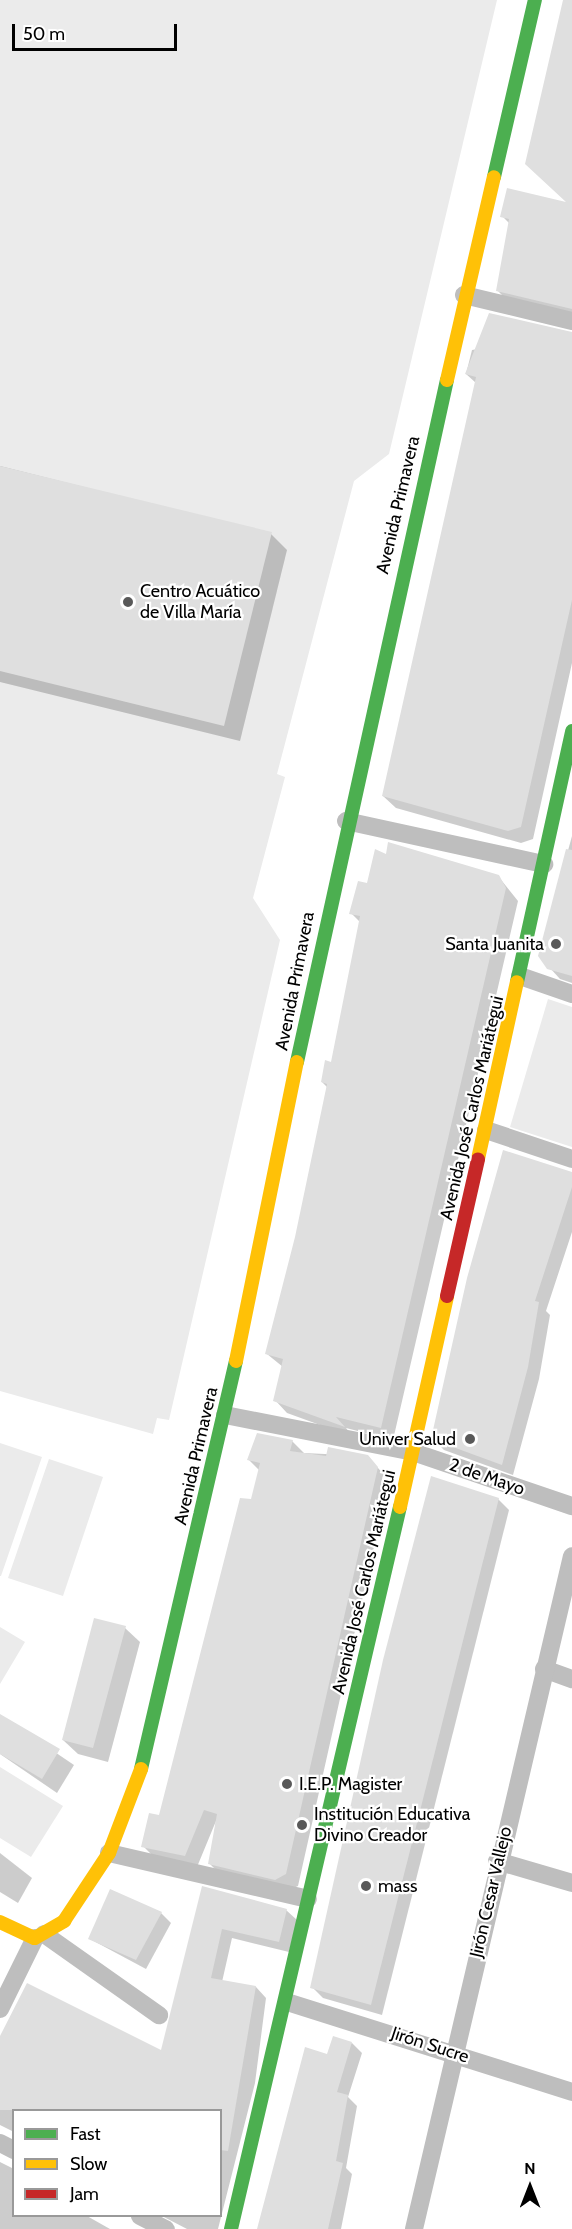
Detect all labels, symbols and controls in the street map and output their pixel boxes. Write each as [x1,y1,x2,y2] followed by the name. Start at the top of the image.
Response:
[15,12,180,50] scale bar
[23,23,65,45] text: 50 m
[372,434,424,576] street label: Avenida Primavera
[140,581,260,624] place label: Centro Acuático de Villa María
[121,595,135,609] marker: Centro Acuático de Villa María
[271,910,319,1052] street label: Avenida Primavera
[445,933,544,955] place label: Santa Juanita
[549,937,563,951] marker: Santa Juanita
[436,994,508,1222] street label: Avenida José Carlos Mariátegui
[170,1385,222,1527] street label: Avenida Primavera
[359,1428,456,1450] place label: Univer Salud
[461,1430,479,1448] marker: Univer Salud
[446,1454,528,1500] street label: 2 de Mayo
[328,1468,400,1696] street label: Avenida José Carlos Mariátegui
[299,1773,402,1795] place label: I.E.P. Magister
[280,1777,294,1791] marker: I.E.P. Magister
[314,1804,470,1846] place label: Institución Educativa Divino Creador
[295,1818,309,1832] marker: Institución Educativa Divino Creador
[465,1824,517,1960] street label: Jirón Cesar Vallejo
[378,1875,417,1897] place label: mass
[359,1879,373,1893] marker: mass
[388,2022,472,2068] street label: Jirón Sucre
[12,2109,222,2217] legend
[70,2123,101,2145] text: Fast
[70,2153,107,2175] text: Slow
[500,2157,560,2217] north arrow
[524,2159,536,2178] text: N
[70,2183,99,2205] text: Jam

